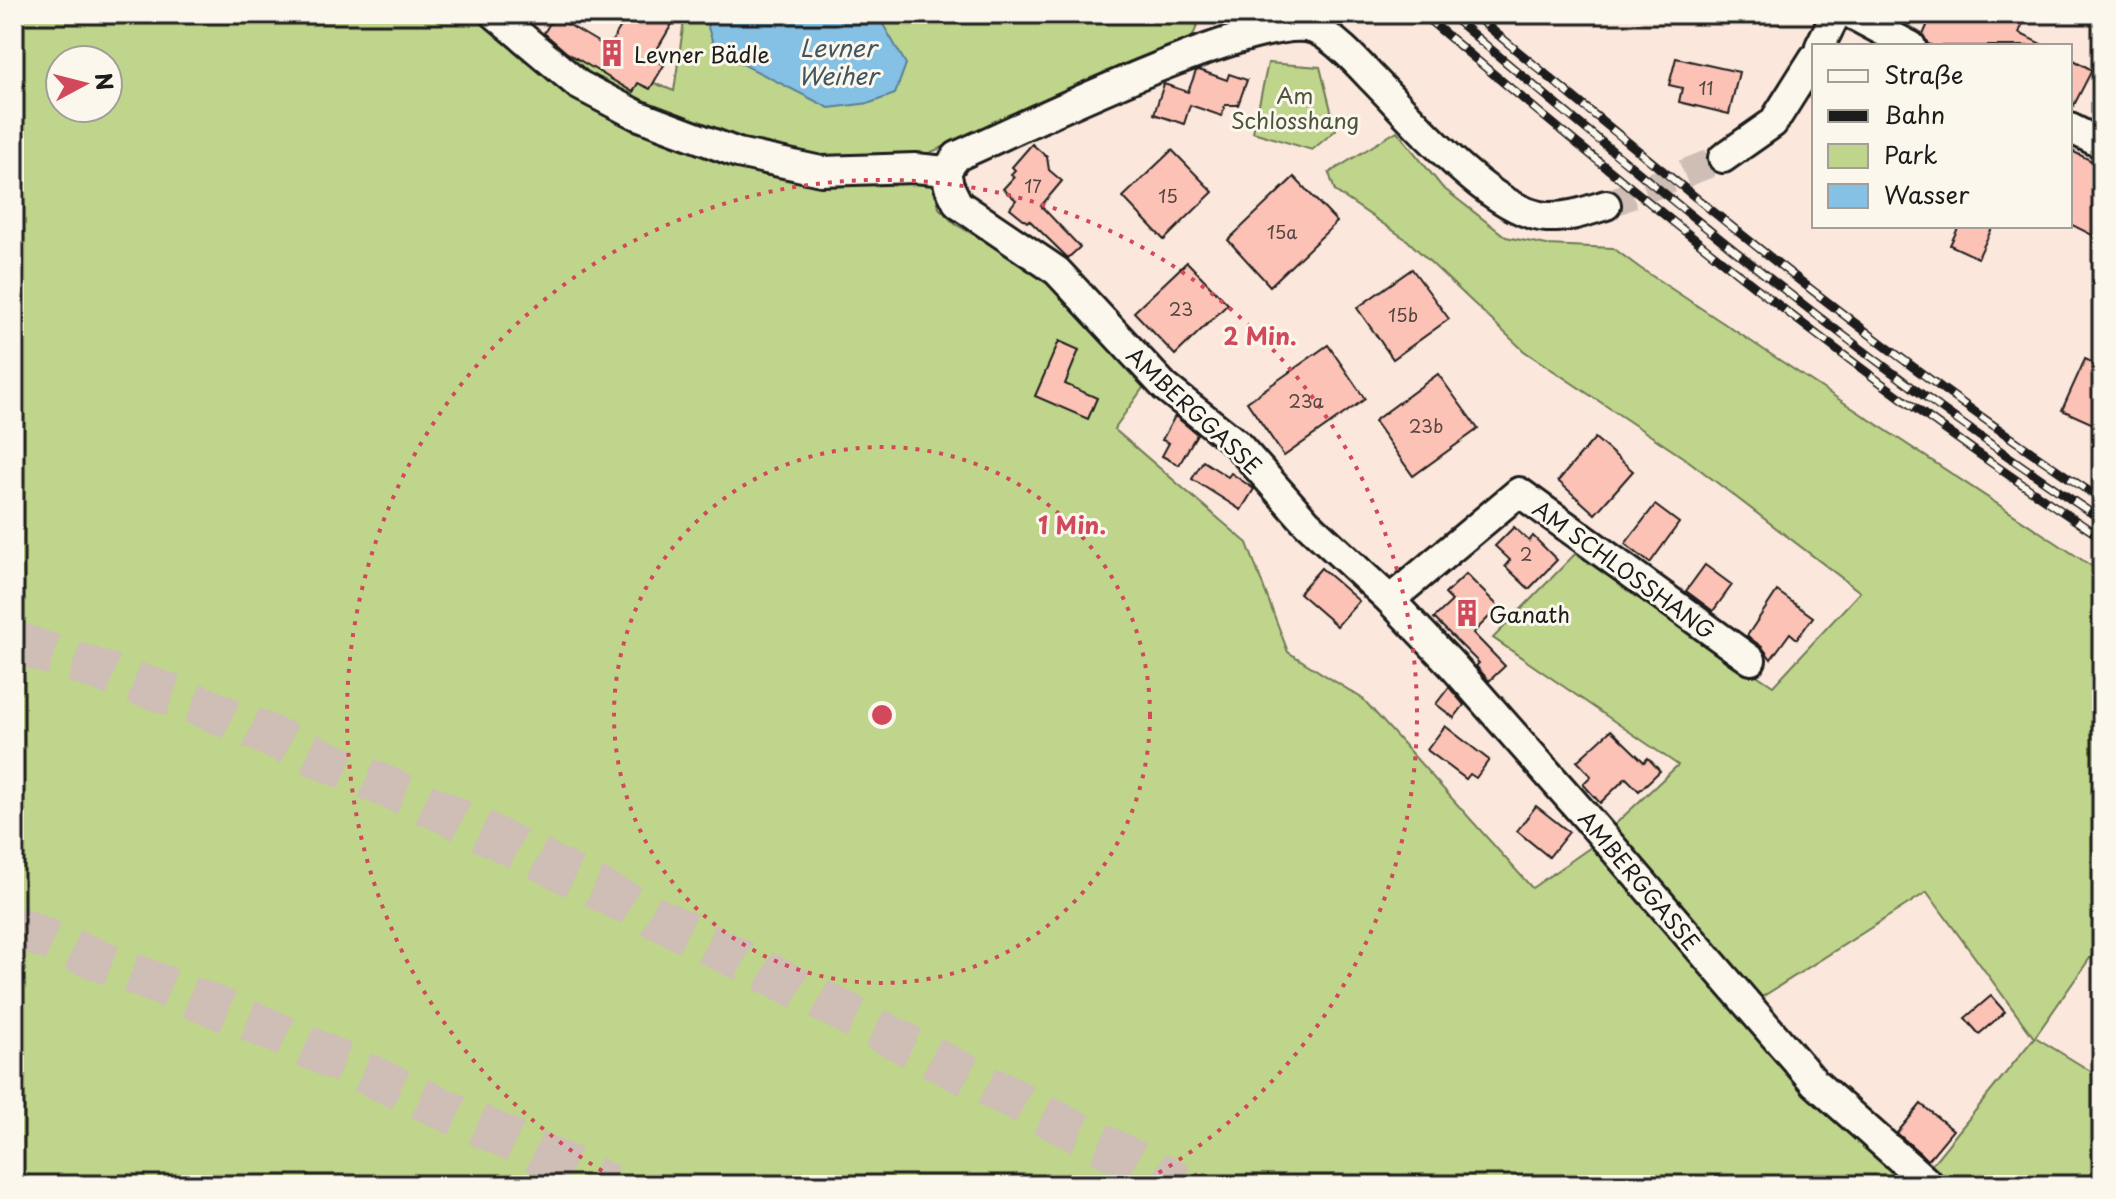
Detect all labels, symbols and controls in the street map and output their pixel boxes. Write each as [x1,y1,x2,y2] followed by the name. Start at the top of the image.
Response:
[798,29,882,93] water label: Levner Weiher
[634,37,770,70] place label: Levner Bädle
[597,38,627,68] building icon: Levner Bädle
[44,44,124,124] north arrow
[1812,44,2072,228] legend
[1884,56,1963,92] text: Straße
[88,71,123,92] text: N
[1698,74,1714,101] house number: 11
[1231,78,1359,136] park label: Am Schlosshang
[1884,96,1945,132] text: Bahn
[1884,136,1938,172] text: Park
[1024,172,1042,199] house number: 17
[1884,176,1970,212] text: Wasser
[1158,182,1178,209] house number: 15
[1267,218,1297,245] house number: 15a
[1169,295,1193,322] house number: 23
[1388,301,1418,328] house number: 15b
[1223,317,1297,353] text: 2 Min.
[1120,339,1270,481] street label: AMBERGGASSE
[1288,387,1325,414] house number: 23a
[1409,412,1443,439] house number: 23b
[1527,491,1723,647] street label: AM SCHLOSSHANG
[1038,506,1106,542] text: 1 Min.
[1520,540,1532,567] house number: 2
[1489,597,1570,630] place label: Ganath
[1452,598,1482,628] building icon: Ganath
[868,701,896,729] centre of rings
[1571,803,1709,957] street label: AMBERGGASSE

